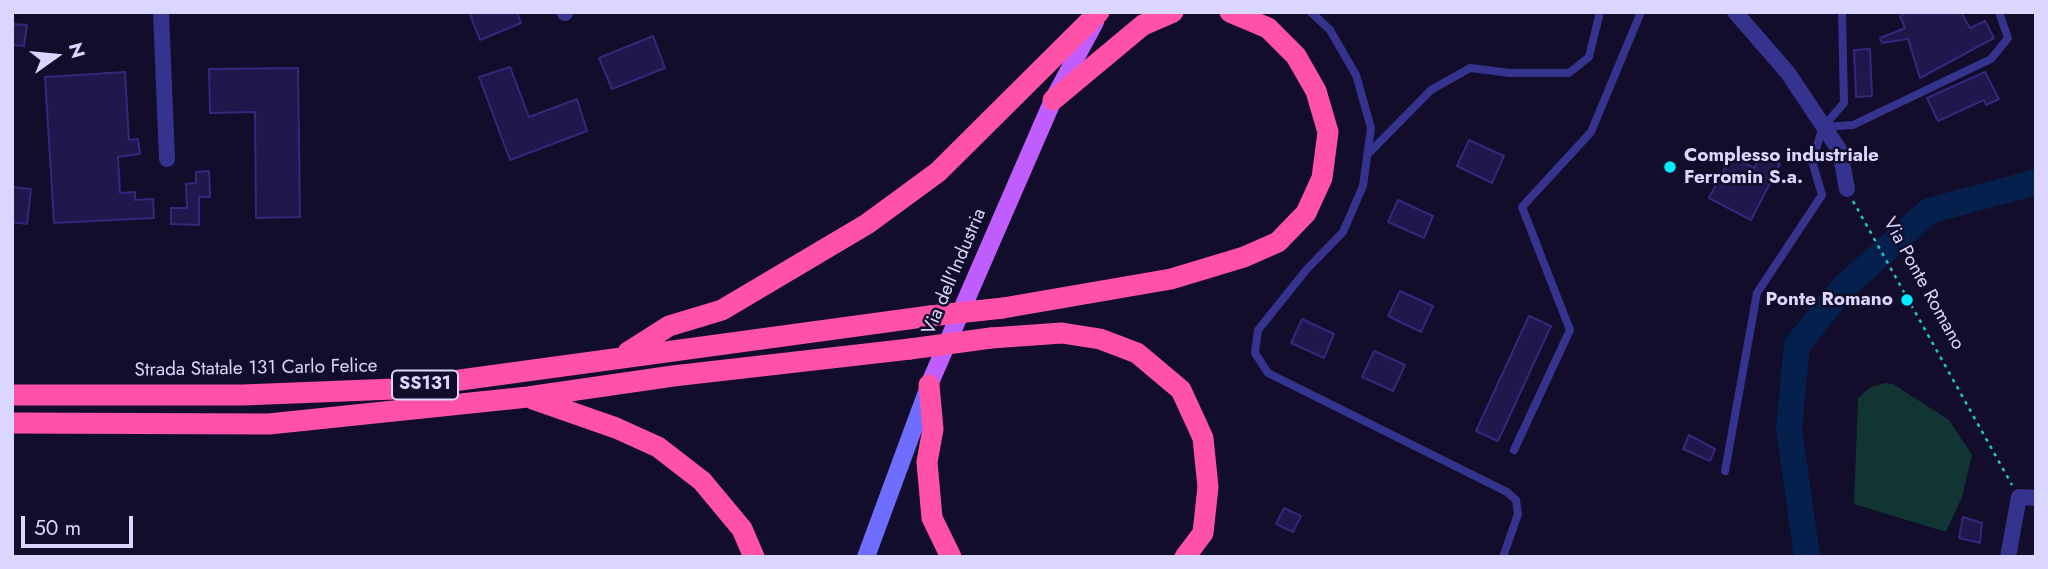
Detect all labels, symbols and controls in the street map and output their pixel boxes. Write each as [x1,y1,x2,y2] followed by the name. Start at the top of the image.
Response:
[21,21,91,91] north arrow
[62,40,92,61] text: N
[1684,145,1879,189] place label: Complesso industriale Ferromin S.a.
[1662,159,1678,175] marker: Complesso industriale Ferromin S.a.
[918,205,992,339] street label: Via dell'Industria
[1877,214,1969,354] street label: Via Ponte Romano
[1766,289,1893,311] place label: Ponte Romano
[1899,292,1915,308] marker: Ponte Romano
[134,355,378,383] street label: Strada Statale 131 Carlo Felice
[392,370,458,400] road number: SS131
[24,503,136,546] scale bar
[34,513,81,543] text: 50 m

